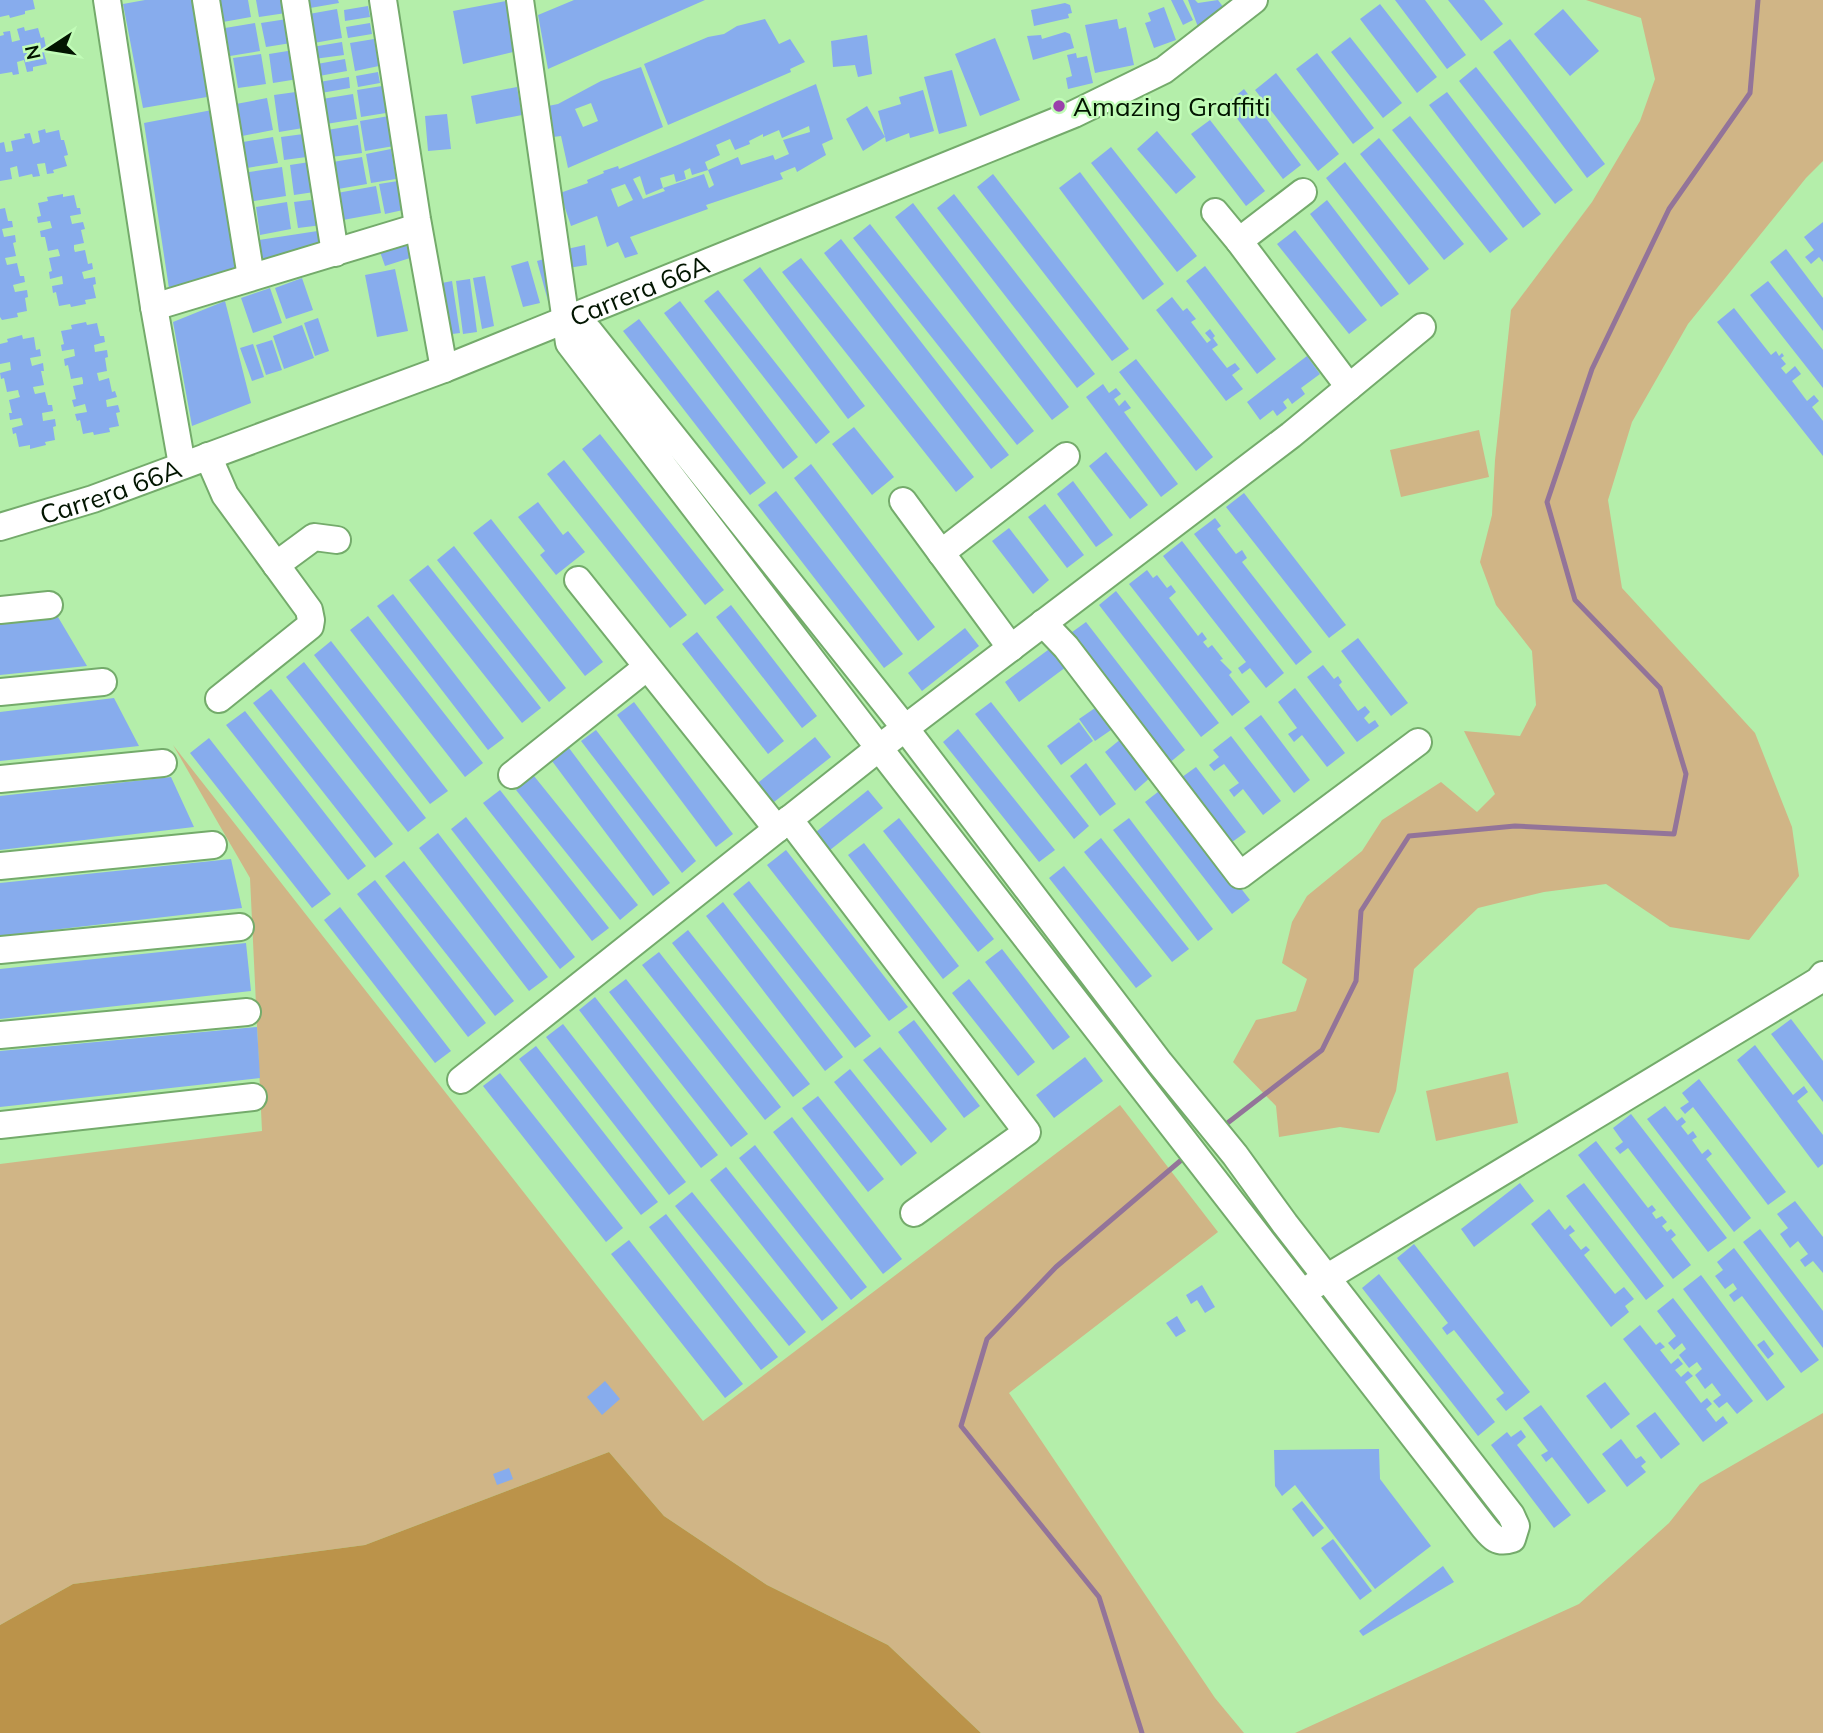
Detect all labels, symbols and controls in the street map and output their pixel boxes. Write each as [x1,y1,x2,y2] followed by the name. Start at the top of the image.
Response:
[14,14,84,84] north arrow
[19,43,46,62] text: N
[1073,90,1270,123] place label: Amazing Graffiti
[1051,98,1067,114] marker: Amazing Graffiti
[564,247,714,333] street label: Carrera 66A
[35,451,186,531] street label: Carrera 66A

